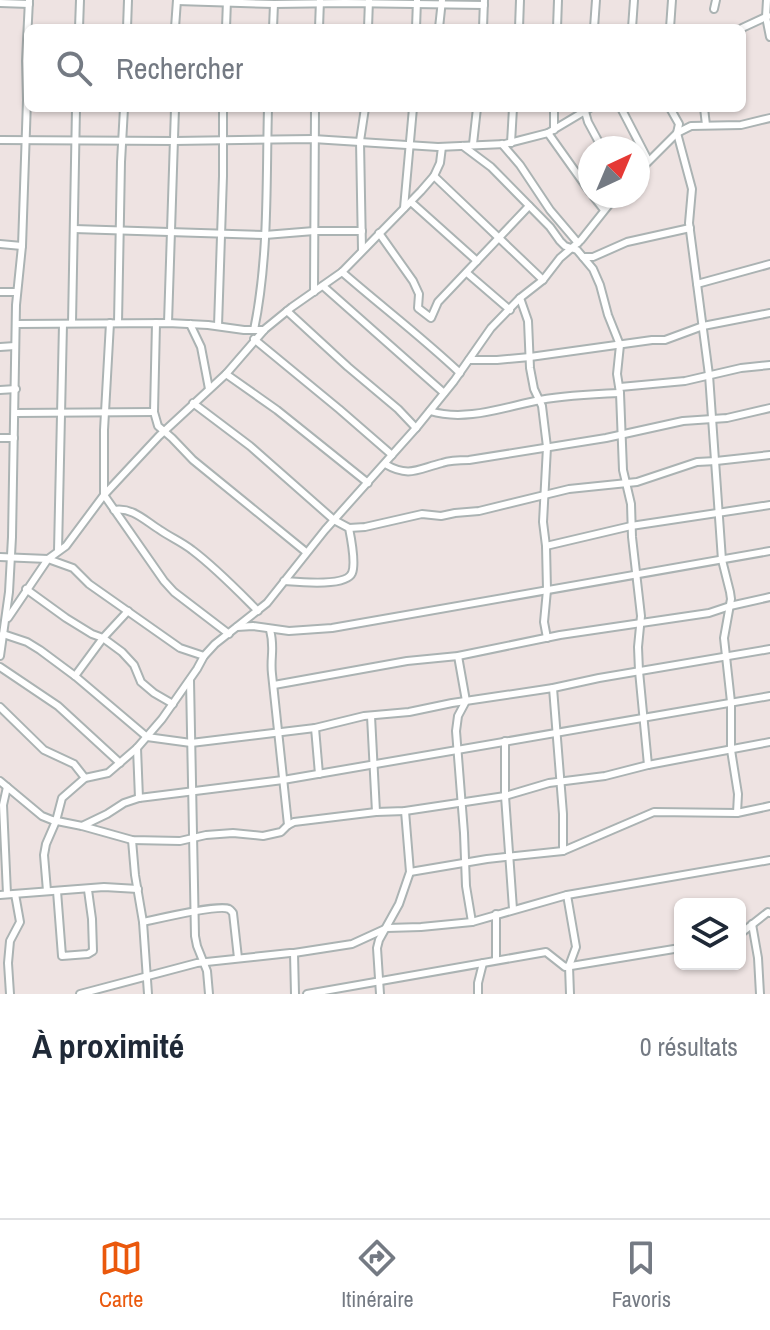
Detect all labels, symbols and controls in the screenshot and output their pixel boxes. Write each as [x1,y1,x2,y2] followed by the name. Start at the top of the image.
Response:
[24,24,746,112] search box
[52,46,96,90] icon: search
[116,48,243,88] text: Rechercher
[578,136,650,208] north arrow
[674,898,746,970] map controls
[674,898,746,970] button: layers
[32,1023,184,1069] text: À proximité
[640,1029,738,1064] text: 0 résultats
[99,1236,143,1314] tab: Carte
[341,1236,414,1314] tab: Itinéraire
[612,1236,671,1314] tab: Favoris

